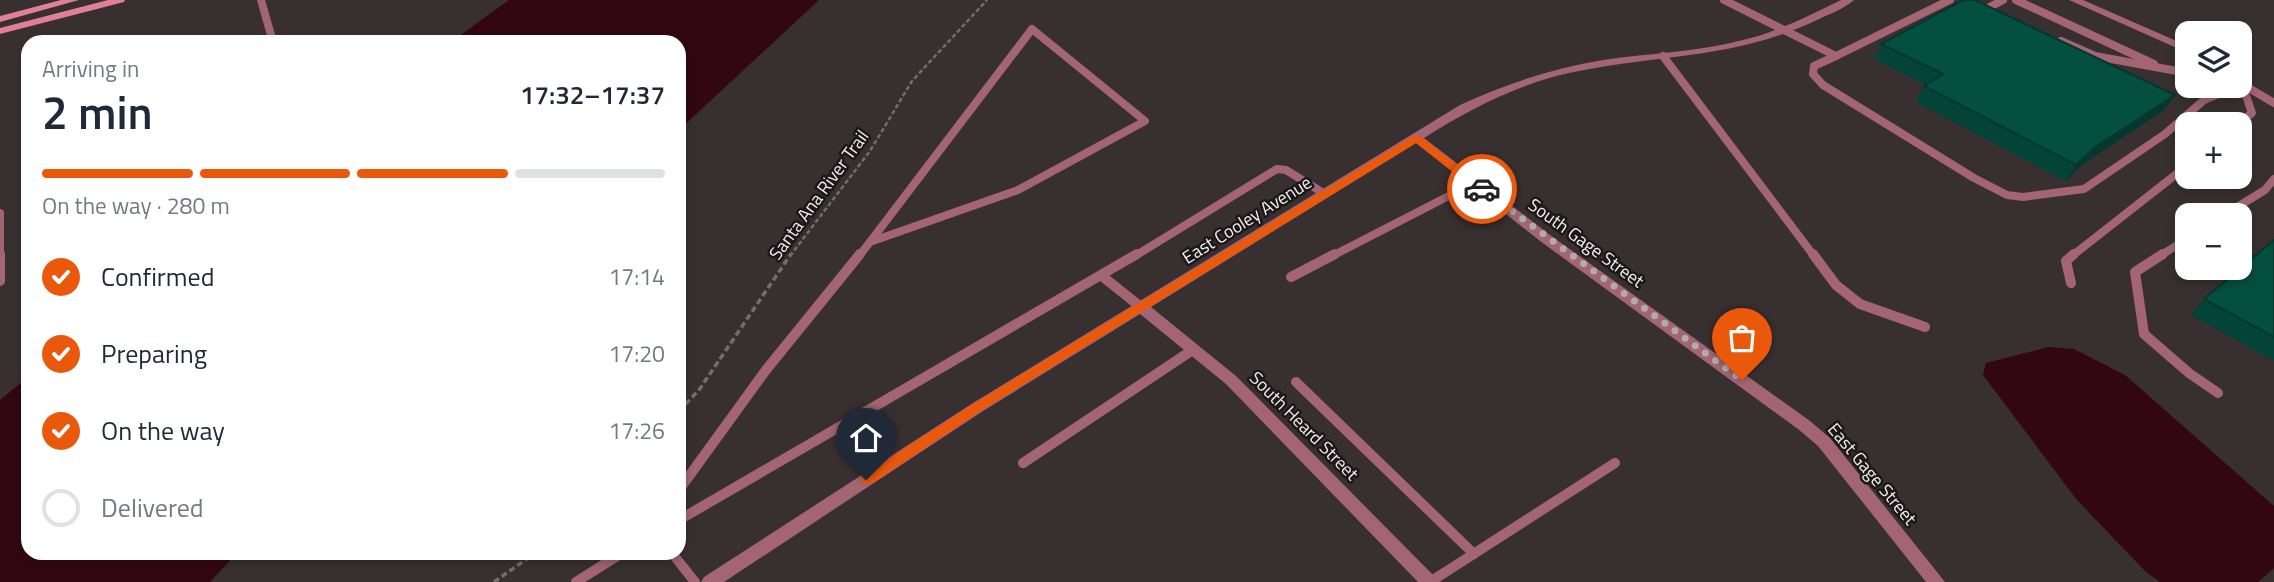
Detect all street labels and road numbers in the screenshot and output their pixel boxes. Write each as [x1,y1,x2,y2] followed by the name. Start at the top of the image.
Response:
[762,124,875,265] street label: Santa Ana River Trail
[1177,169,1317,270] street label: East Cooley Avenue
[1523,191,1650,294] street label: South Gage Street
[1244,365,1366,487] street label: South Heard Street
[1821,417,1924,531] street label: East Gage Street

